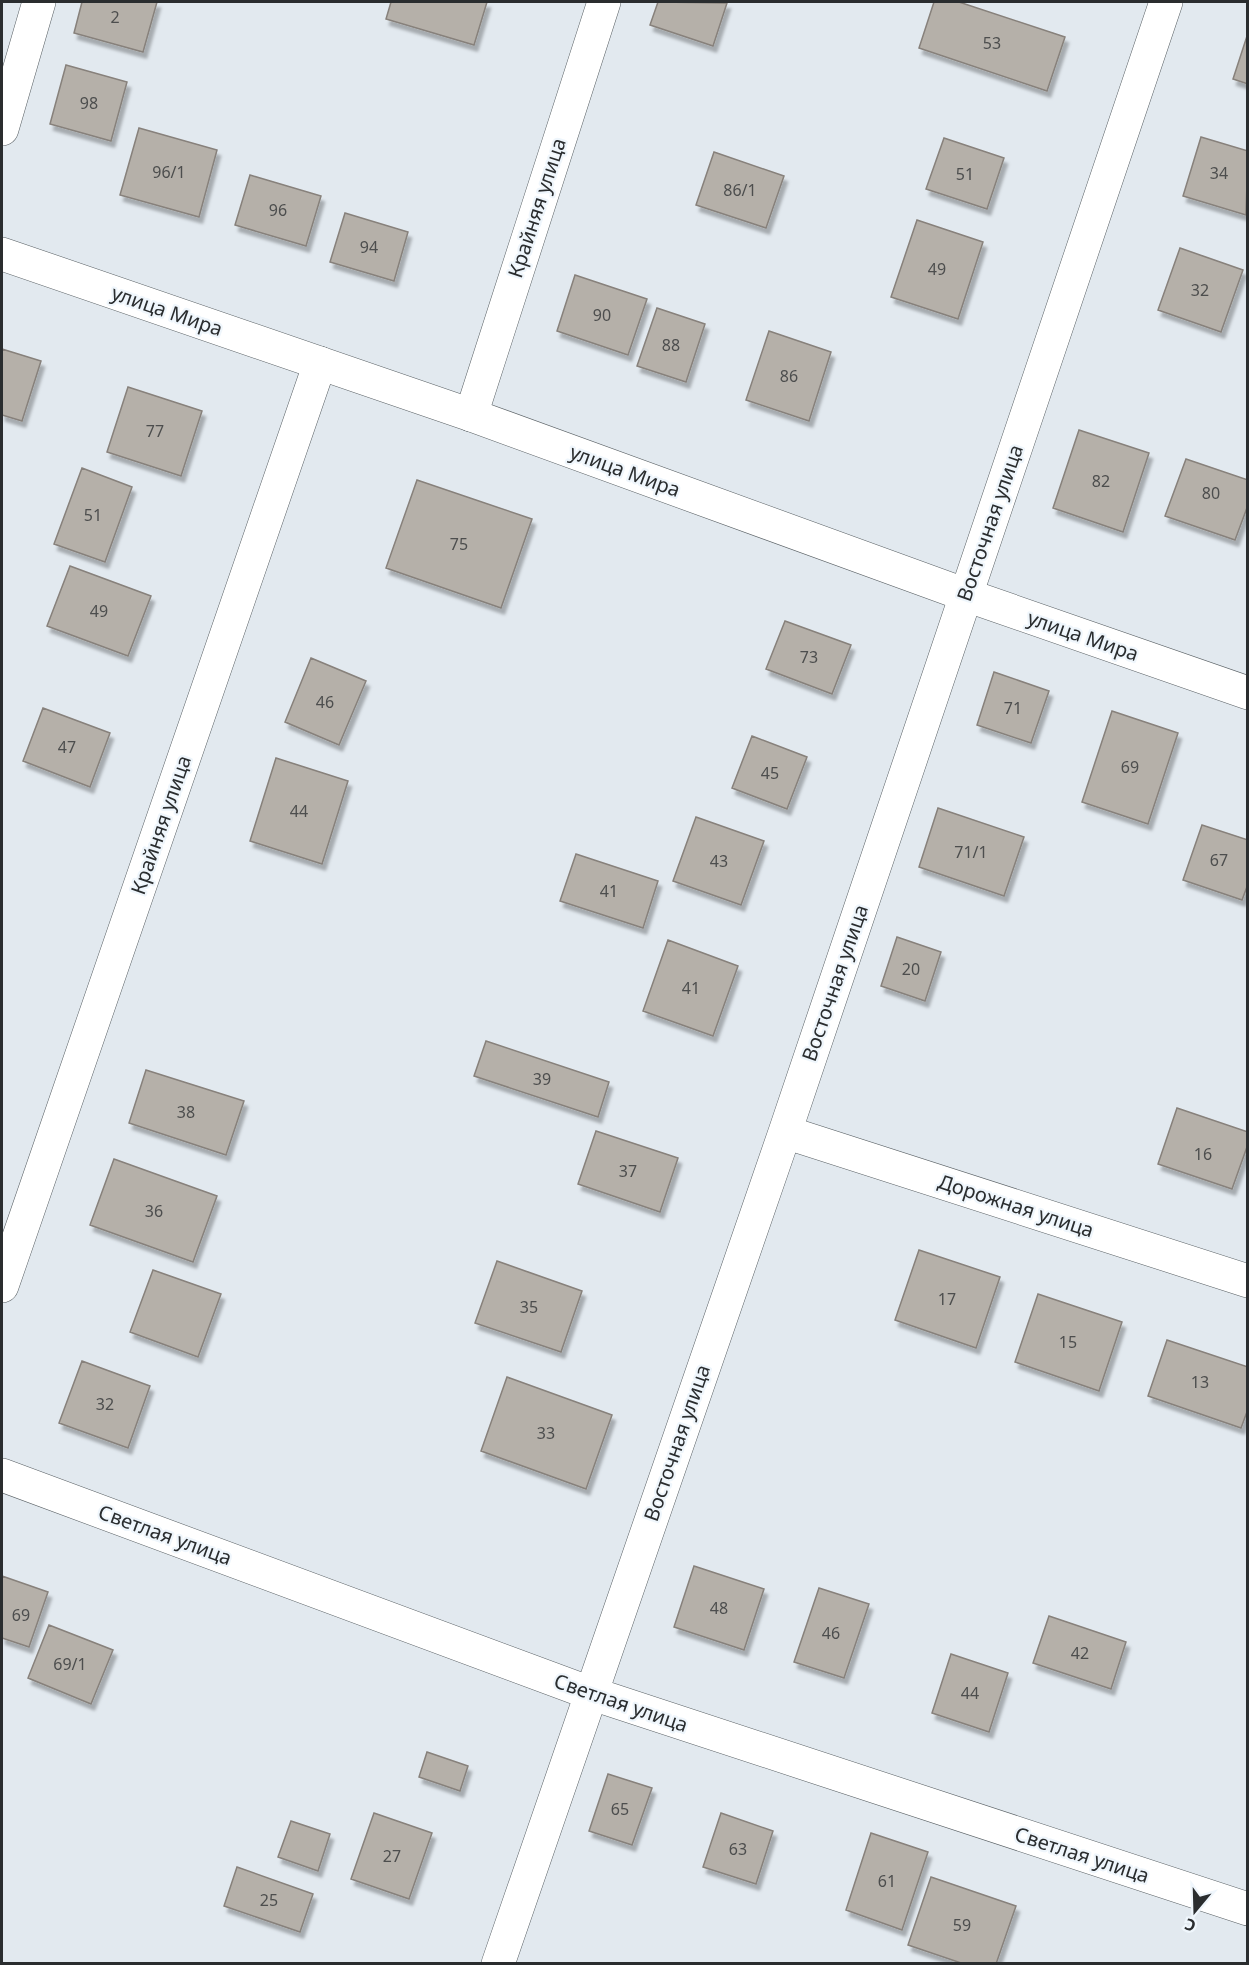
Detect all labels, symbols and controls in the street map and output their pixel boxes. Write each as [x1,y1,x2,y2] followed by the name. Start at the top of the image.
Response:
[110,6,120,28] house number: 2
[983,32,1001,54] house number: 53
[80,92,98,114] house number: 98
[501,134,572,281] street label: Крайняя улица
[152,161,186,183] house number: 96/1
[1210,162,1228,184] house number: 34
[956,163,974,185] house number: 51
[723,179,757,201] house number: 86/1
[269,199,287,221] house number: 96
[360,236,378,258] house number: 94
[928,258,946,280] house number: 49
[108,279,226,342] street label: улица Мира
[1191,279,1209,301] house number: 32
[593,304,611,326] house number: 90
[662,334,680,356] house number: 88
[780,365,798,387] house number: 86
[146,420,164,442] house number: 77
[566,438,684,503] street label: улица Мира
[950,441,1029,605] street label: Восточная улица
[1092,470,1110,492] house number: 82
[1202,482,1220,504] house number: 80
[84,504,102,526] house number: 51
[450,533,468,555] house number: 75
[90,600,108,622] house number: 49
[1024,604,1142,667] street label: улица Мира
[800,646,818,668] house number: 73
[316,691,334,713] house number: 46
[1004,697,1022,719] house number: 71
[58,736,76,758] house number: 47
[124,752,197,898] street label: Крайняя улица
[1121,756,1139,778] house number: 69
[761,762,779,784] house number: 45
[290,800,308,822] house number: 44
[954,841,988,863] house number: 71/1
[1210,849,1228,871] house number: 67
[710,850,728,872] house number: 43
[600,880,618,902] house number: 41
[795,901,874,1065] street label: Восточная улица
[902,958,920,980] house number: 20
[682,977,700,999] house number: 41
[533,1068,551,1090] house number: 39
[177,1101,195,1123] house number: 38
[1194,1143,1212,1165] house number: 16
[619,1160,637,1182] house number: 37
[935,1168,1097,1243] street label: Дорожная улица
[145,1200,163,1222] house number: 36
[938,1288,956,1310] house number: 17
[520,1296,538,1318] house number: 35
[1059,1331,1077,1353] house number: 15
[637,1361,716,1525] street label: Восточная улица
[1191,1371,1209,1393] house number: 13
[96,1393,114,1415] house number: 32
[537,1422,555,1444] house number: 33
[95,1498,236,1571] street label: Светлая улица
[710,1597,728,1619] house number: 48
[12,1604,30,1626] house number: 69
[822,1622,840,1644] house number: 46
[1071,1642,1089,1664] house number: 42
[53,1653,87,1675] house number: 69/1
[551,1667,692,1738] street label: Светлая улица
[961,1682,979,1704] house number: 44
[611,1798,629,1820] house number: 65
[1011,1820,1153,1889] street label: Светлая улица
[729,1838,747,1860] house number: 63
[383,1845,401,1867] house number: 27
[878,1870,896,1892] house number: 61
[1165,1881,1225,1941] north arrow
[260,1889,278,1911] house number: 25
[1182,1913,1199,1937] text: С
[953,1914,971,1936] house number: 59

